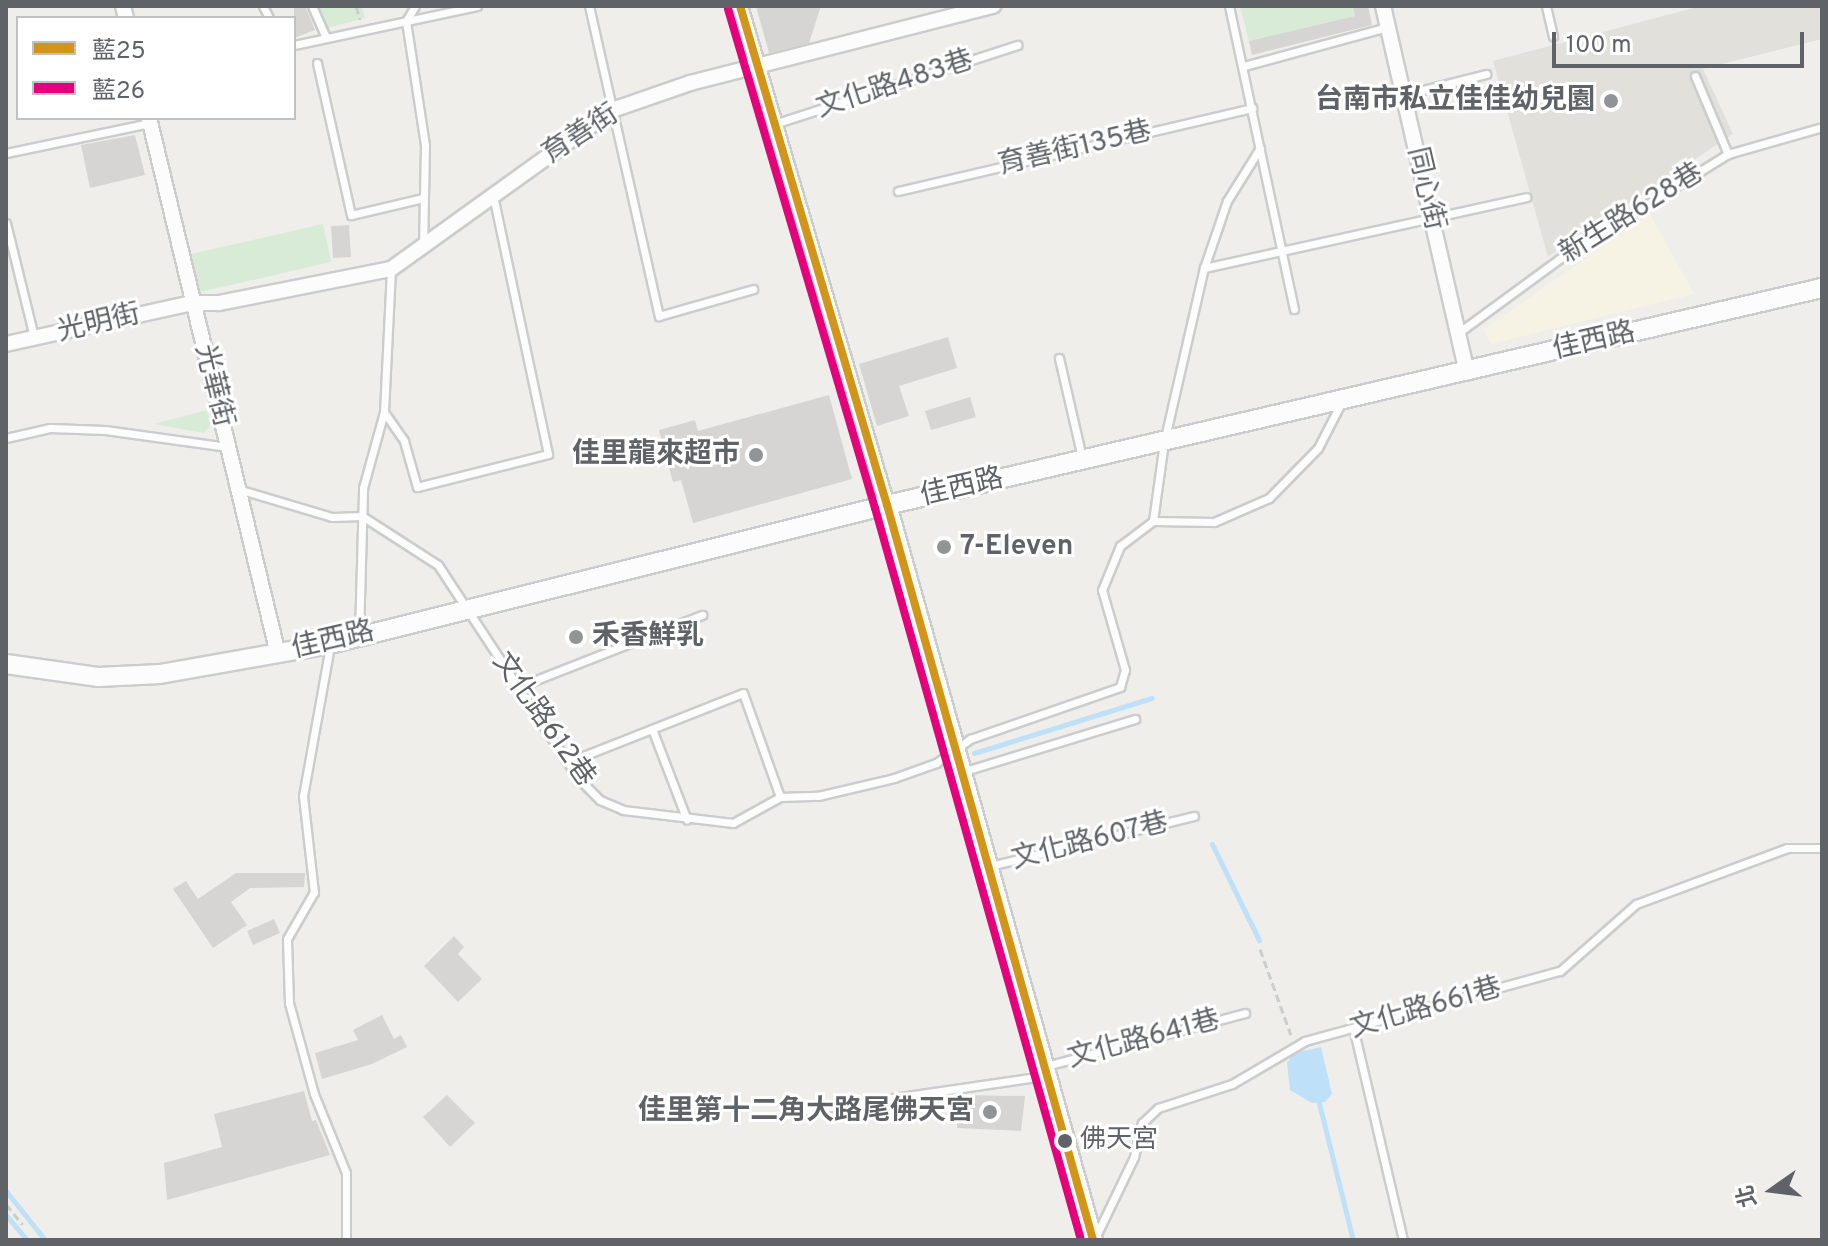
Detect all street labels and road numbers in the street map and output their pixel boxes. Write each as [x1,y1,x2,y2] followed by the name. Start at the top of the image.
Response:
[812,44,978,126] street label: 文化路483巷
[537,98,625,172] street label: 育善街
[995,115,1155,183] street label: 育善街135巷
[1399,144,1451,234] street label: 同心街
[1554,157,1710,271] street label: 新生路628巷
[54,298,144,350] street label: 光明街
[1549,316,1639,368] street label: 佳西路
[187,341,239,431] street label: 光華街
[917,462,1007,514] street label: 佳西路
[288,615,378,667] street label: 佳西路
[484,646,602,794] street label: 文化路612巷
[1008,806,1172,878] street label: 文化路607巷
[1346,971,1506,1047] street label: 文化路661巷
[1064,1004,1224,1076] street label: 文化路641巷

